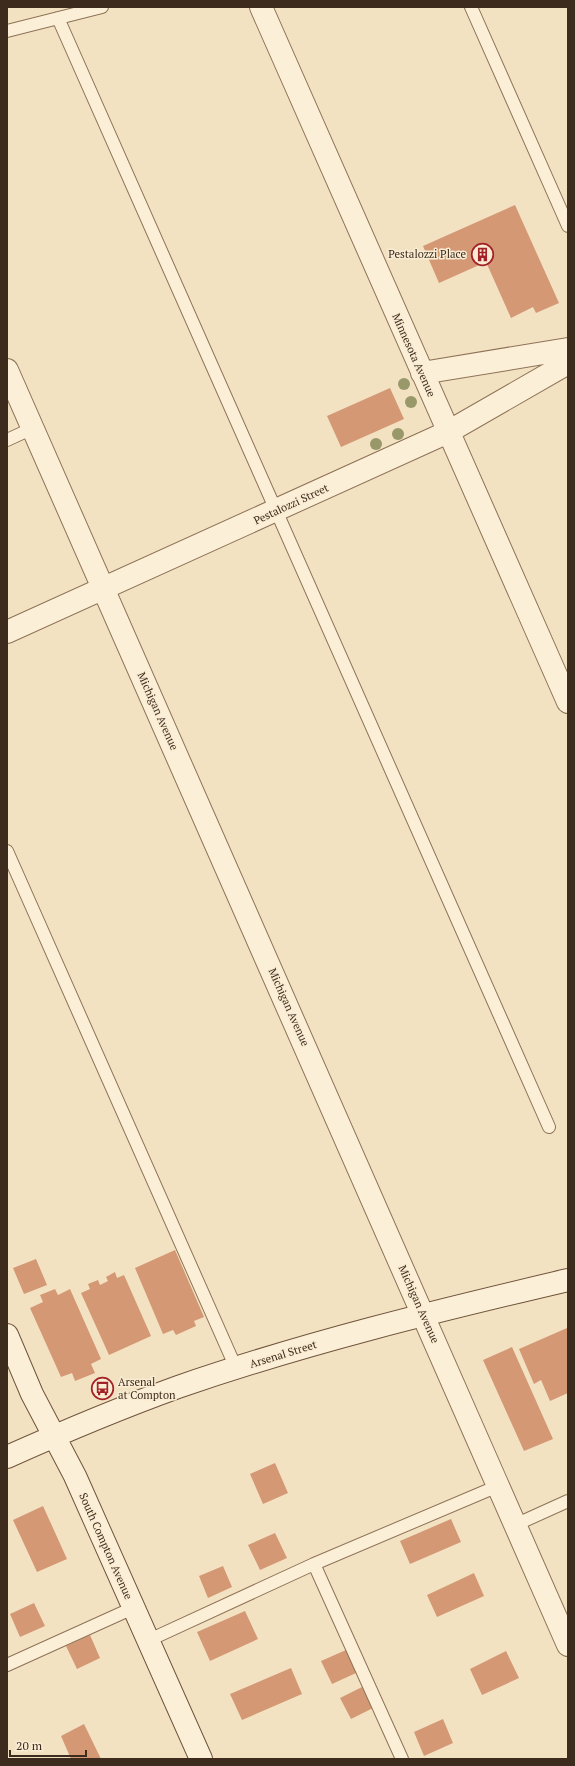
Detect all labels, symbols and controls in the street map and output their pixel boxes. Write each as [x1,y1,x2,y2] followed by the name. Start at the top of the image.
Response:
[469,241,495,267] building icon: Pestalozzi Place
[388,247,466,261] place label: Pestalozzi Place
[389,311,439,400] street label: Minnesota Avenue
[251,480,331,528] street label: Pestalozzi Street
[134,670,182,753] street label: Michigan Avenue
[265,966,313,1049] street label: Michigan Avenue
[395,1263,443,1346] street label: Michigan Avenue
[248,1337,318,1371] street label: Arsenal Street
[90,1375,116,1401] bus stop icon: Arsenal at Compton
[118,1375,176,1402] place label: Arsenal at Compton
[76,1491,136,1602] street label: South Compton Avenue
[10,1732,86,1758] scale bar
[16,1738,43,1753] text: 20 m

